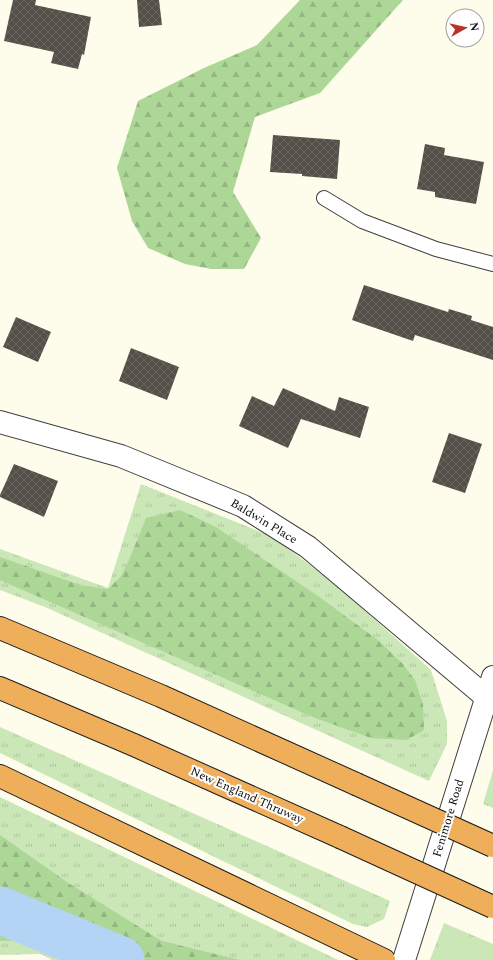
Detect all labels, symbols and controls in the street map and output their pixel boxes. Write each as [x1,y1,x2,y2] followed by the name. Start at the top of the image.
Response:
[445,8,485,48] north arrow
[465,21,483,32] text: N
[227,494,301,549] street label: Baldwin Place
[187,762,307,829] street label: New England Thruway
[428,776,469,860] street label: Fenimore Road

